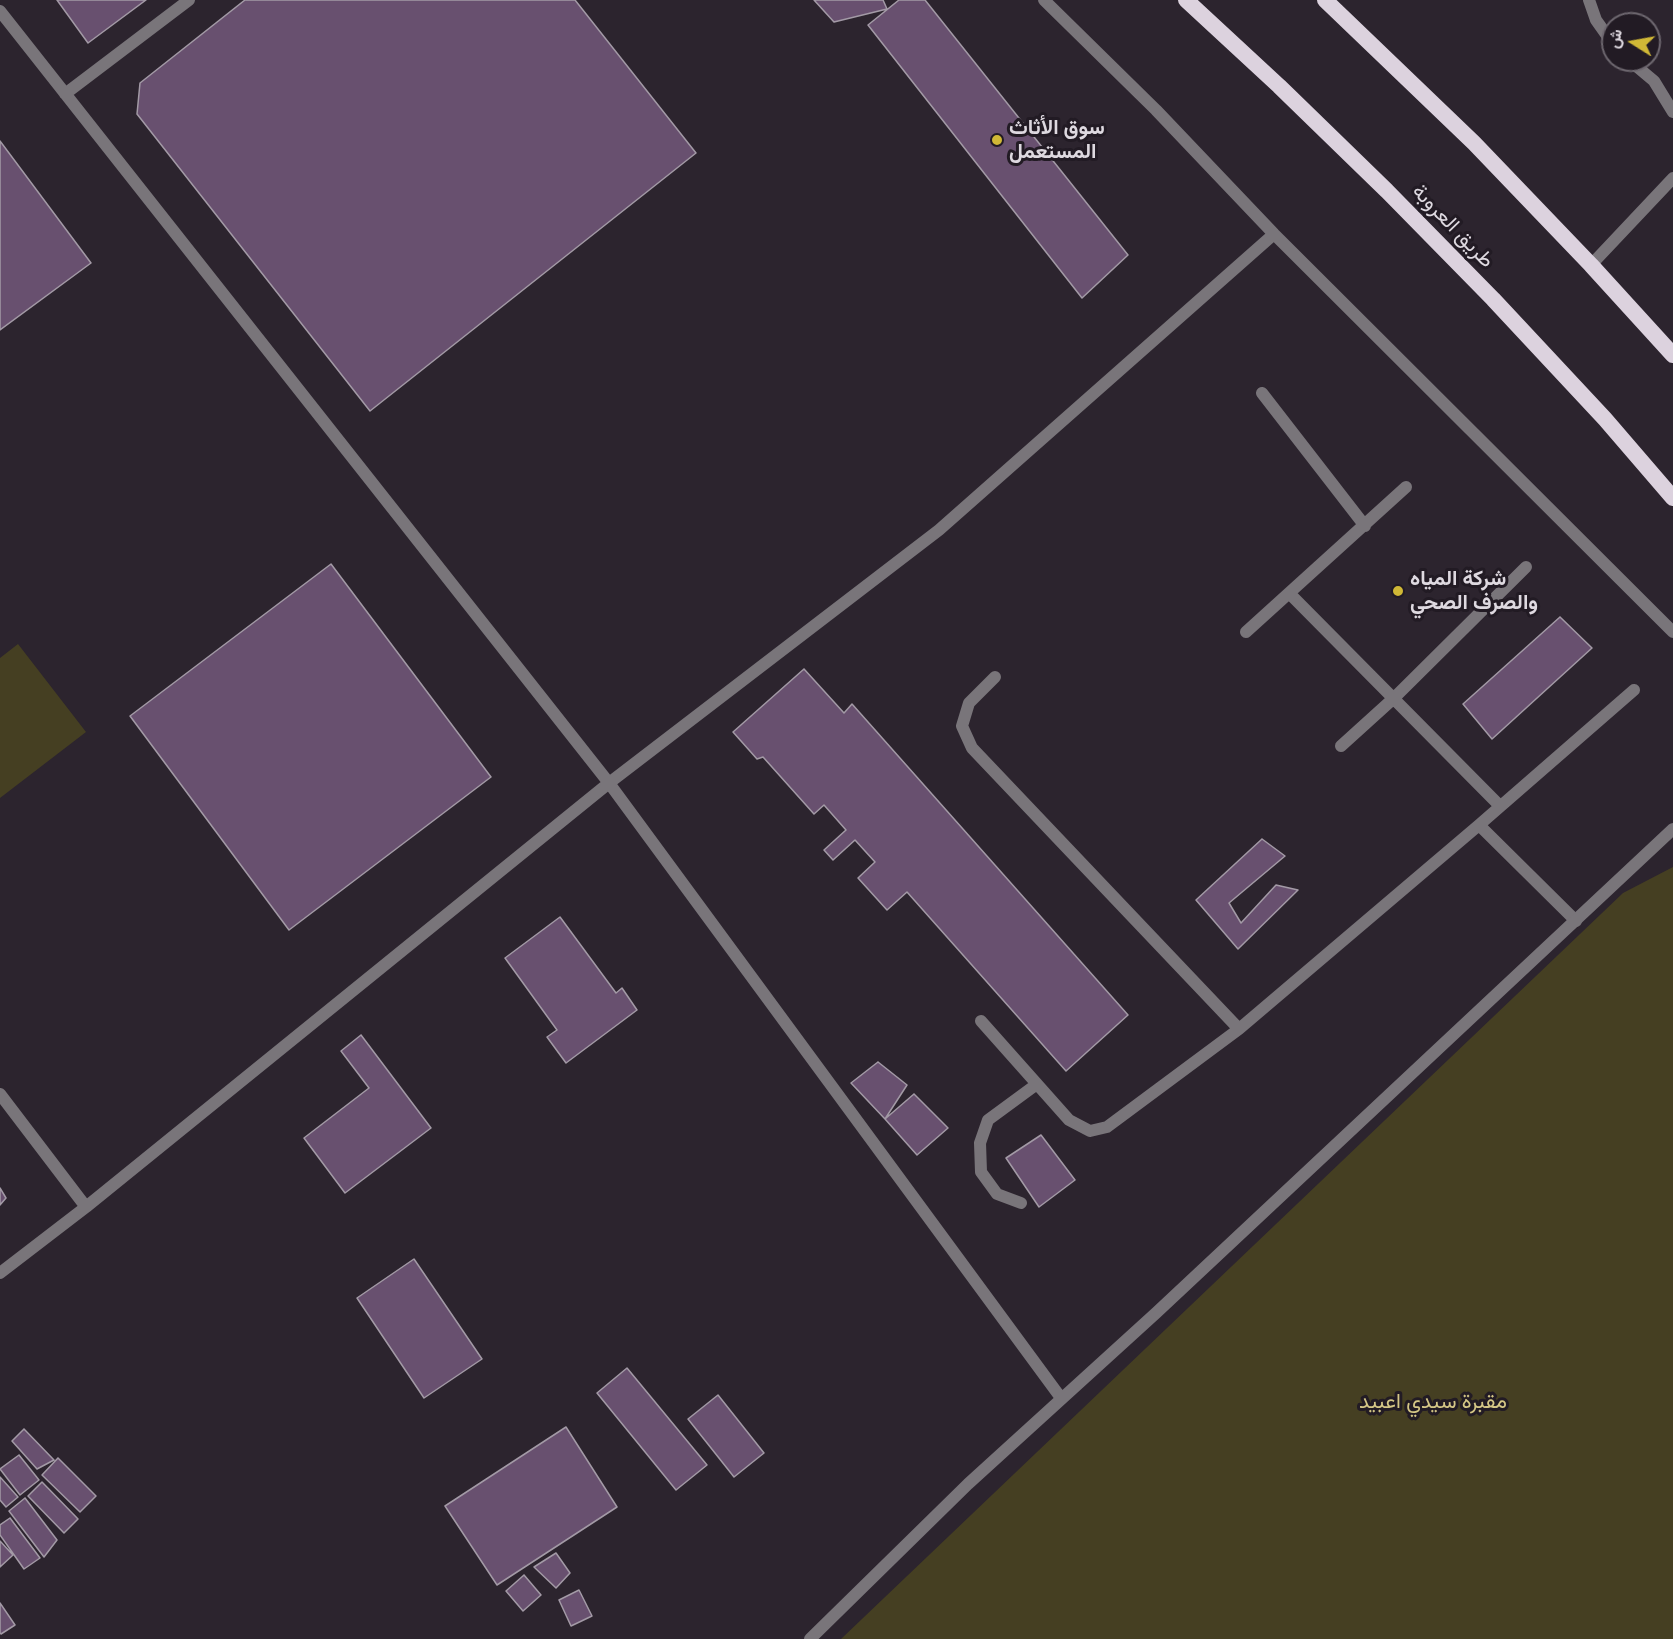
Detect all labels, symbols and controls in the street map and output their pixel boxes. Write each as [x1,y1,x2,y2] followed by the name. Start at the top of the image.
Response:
[1601,12,1661,72] north arrow
[1604,28,1626,50] text: ش
[1009,115,1105,165] place label: سوق الأثاث المستعمل
[990,133,1004,147] marker: سوق الأثاث المستعمل
[1407,179,1499,273] street label: طريق العروبة
[1410,566,1538,616] place label: شركة المياه والصرف الصحي
[1391,584,1405,598] marker: شركة المياه والصرف الصحي
[1359,1389,1507,1415] park label: مقبرة سيدي اعبيد

